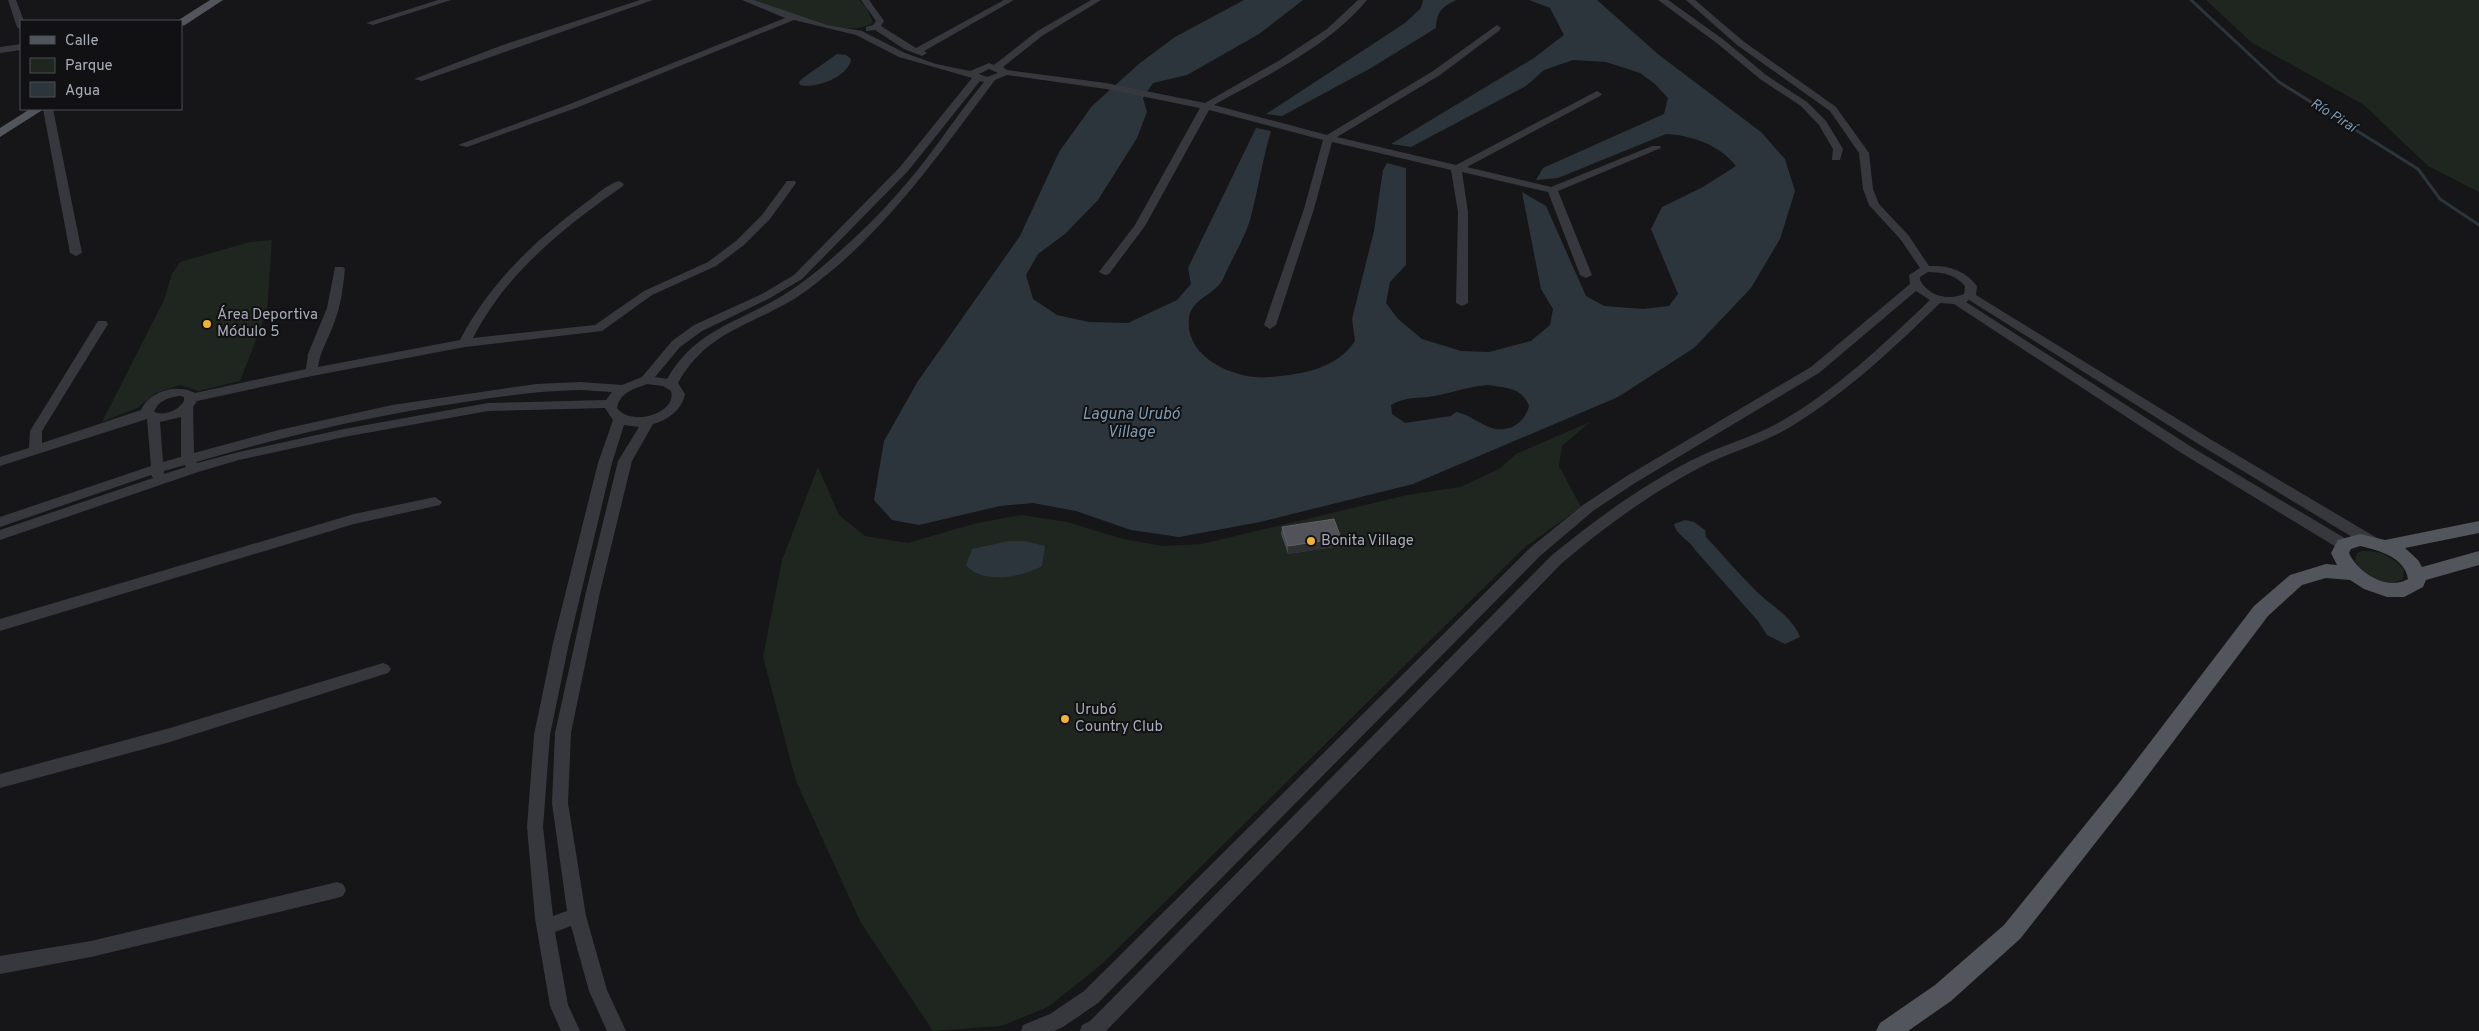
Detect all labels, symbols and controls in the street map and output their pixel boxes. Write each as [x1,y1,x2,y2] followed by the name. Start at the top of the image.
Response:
[20,20,182,110] legend
[65,32,99,51] text: Calle
[65,57,113,76] text: Parque
[65,82,100,101] text: Agua
[2307,95,2362,138] water label: Río Piraí
[217,305,318,342] place label: Área Deportiva Módulo 5
[201,318,213,330] marker: Área Deportiva Módulo 5
[1082,405,1181,443] water label: Laguna Urubó Village
[1321,532,1414,551] place label: Bonita Village
[1305,535,1317,547] marker: Bonita Village
[1075,701,1163,737] place label: Urubó Country Club
[1059,713,1071,725] marker: Urubó Country Club

